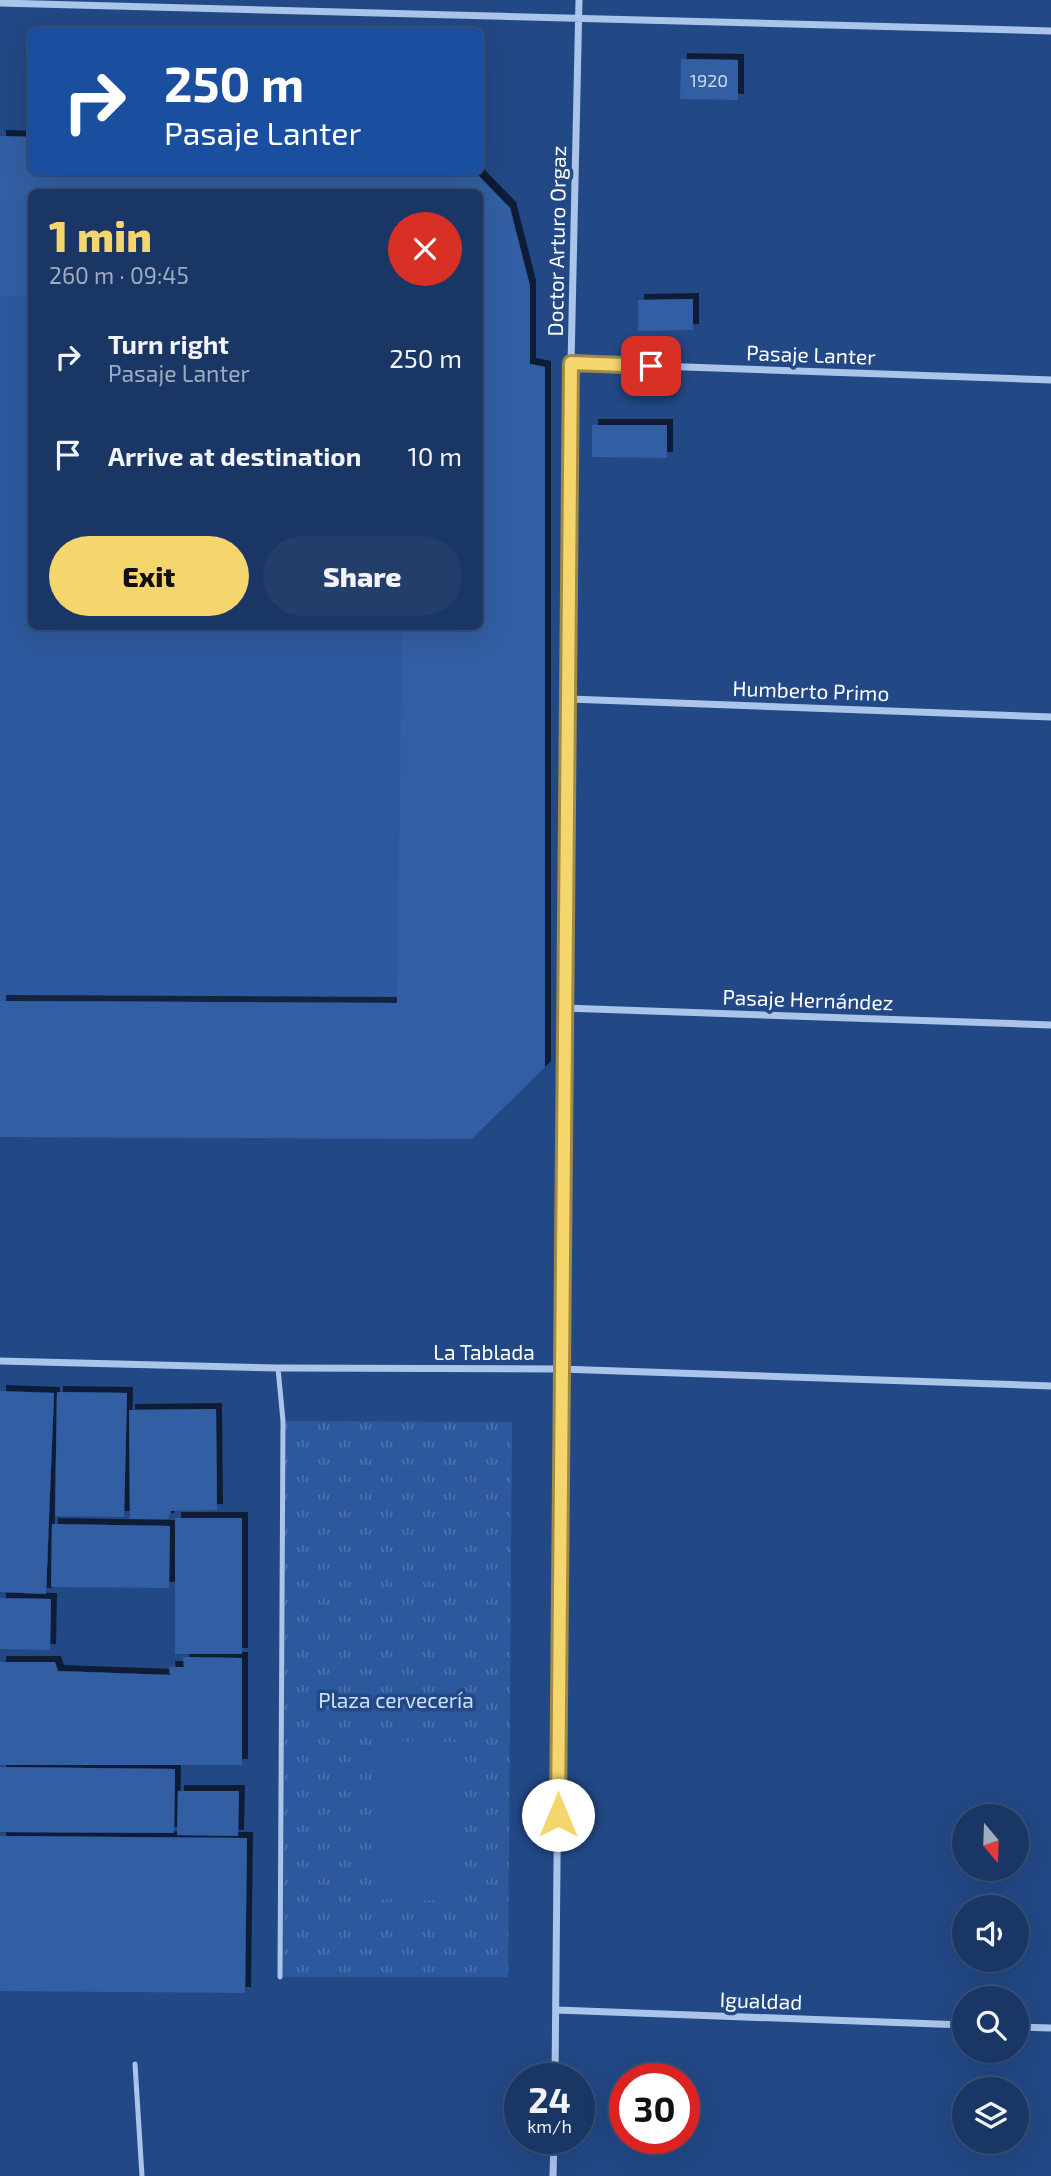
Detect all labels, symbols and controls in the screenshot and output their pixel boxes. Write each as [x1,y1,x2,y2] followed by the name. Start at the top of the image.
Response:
[164,53,304,112] text: 250 m
[49,56,140,147] icon: right
[690,69,728,91] house number: 1920
[164,113,361,151] text: Pasaje Lanter
[542,145,570,337] street label: Doctor Arturo Orgaz
[49,210,152,260] text: 1 min
[388,212,462,286] button: close
[49,261,189,289] text: 260 m · 09:45
[108,328,229,359] text: Turn right
[621,336,681,396] pin
[49,338,87,376] icon: right
[746,339,877,370] street label: Pasaje Lanter
[389,342,462,373] text: 250 m
[632,347,670,385] icon: arrive
[108,359,250,387] text: Pasaje Lanter
[49,436,87,474] icon: arrive
[108,440,361,471] text: Arrive at destination
[407,440,462,471] text: 10 m
[49,536,249,616] button: Exit
[263,536,462,616] button: Share
[732,675,890,705] street label: Humberto Primo
[722,984,894,1015] street label: Pasaje Hernández
[433,1339,535,1364] street label: La Tablada
[318,1687,474,1712] park label: Plaza cervecería
[521,1778,595,1852] position arrow
[952,1804,1029,1881] north arrow
[952,1804,1029,2154] map controls
[952,1895,1029,1972] button: sound
[719,1986,803,2014] street label: Igualdad
[952,1986,1029,2063] button: search
[609,2063,700,2154] speed limit sign: 30
[952,2077,1029,2154] button: layers
[528,2078,571,2120] text: 24
[527,2115,572,2137] text: km/h

